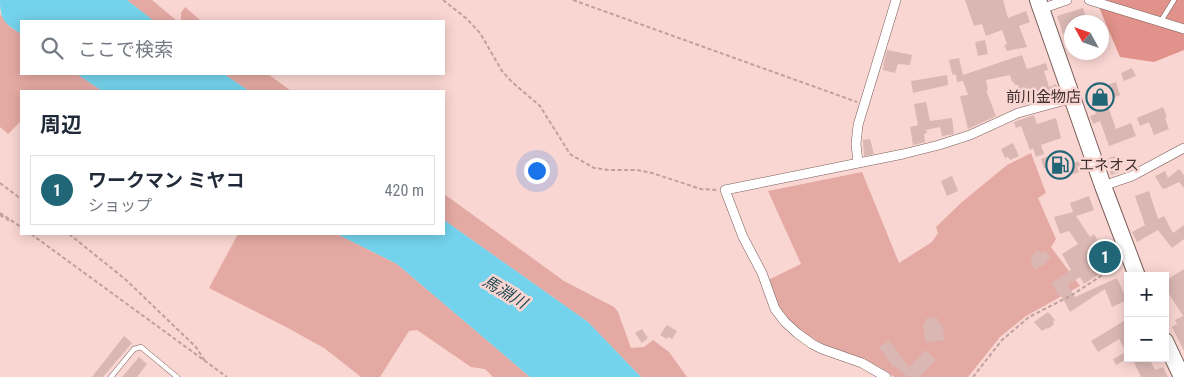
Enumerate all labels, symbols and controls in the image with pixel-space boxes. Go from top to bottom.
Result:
north arrow [1064,15,1109,60]
search box [20,20,445,75]
icon: search [38,34,66,62]
text: ここで検索 [78,38,173,61]
shop icon: 前川金物店 [1085,82,1115,112]
place label: 前川金物店 [1006,88,1081,106]
text: 周辺 [40,113,82,137]
fuel station icon: エネオス [1045,150,1075,180]
place label: エネオス [1079,156,1139,174]
your location [524,158,550,184]
text: ワークマン ミヤコ [88,169,244,192]
text: 1 [53,181,61,200]
text: 420 m [385,181,424,200]
text: ショップ [88,196,152,215]
pin: 1 [1089,238,1121,276]
water label: 馬淵川 [480,271,532,314]
map controls [1124,272,1169,362]
button: + [1124,272,1169,317]
button: − [1124,317,1169,362]

